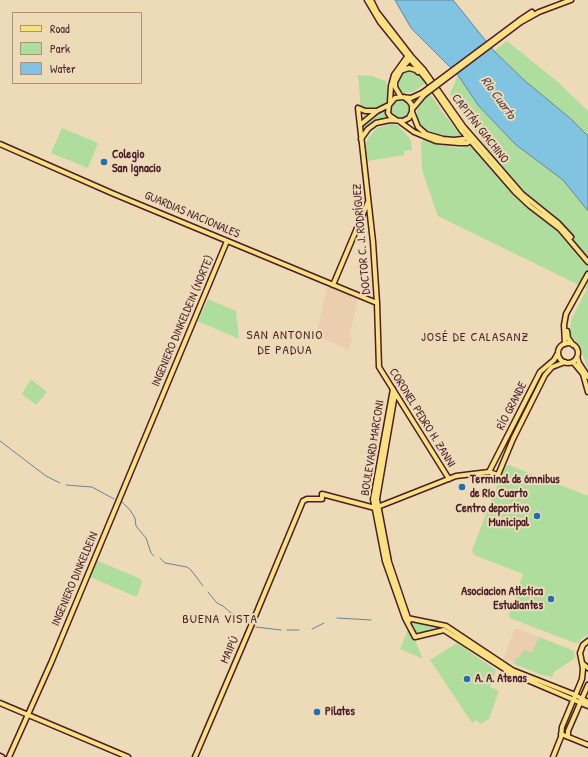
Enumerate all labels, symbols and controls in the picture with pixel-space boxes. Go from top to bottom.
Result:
legend [12,12,142,84]
text: Road [50,20,70,37]
text: Park [50,40,70,57]
text: Water [50,60,76,77]
water label: Río Cuarto [477,74,519,122]
street label: CAPITÁN GIACHINO [448,91,512,167]
place label: Colegio San Ignacio [112,148,161,176]
marker: Colegio San Ignacio [99,157,109,167]
street label: DOCTOR C. J. RODRÍGUEZ [350,183,374,295]
street label: GUARDIAS NACIONALES [142,188,242,242]
street label: INGENIERO DINKELDEIN (NORTE) [149,253,217,389]
district label: SAN ANTONIO DE PADUA [247,328,323,359]
district label: JOSÉ DE CALASANZ [421,330,529,346]
street label: CORONEL PEDRO H. ZANNI [386,366,458,470]
street label: RÍO GRANDE [494,379,530,433]
street label: BOULEVARD MARCONI [358,399,388,497]
place label: Terminal de ómnibus de Río Cuarto [470,473,560,501]
marker: Terminal de ómnibus de Río Cuarto [457,482,467,492]
place label: Centro deportivo Municipal [455,502,529,530]
marker: Centro deportivo Municipal [532,511,542,521]
street label: INGENIERO DINKELDEIN [49,530,101,628]
place label: Asociacion Atletica Estudiantes [461,585,543,613]
marker: Asociacion Atletica Estudiantes [546,594,556,604]
district label: BUENA VISTA [182,612,258,628]
street label: MAIPÚ [218,634,242,666]
place label: A. A. Atenas [475,672,527,686]
marker: A. A. Atenas [462,674,472,684]
place label: Pilates [325,705,355,719]
marker: Pilates [312,707,322,717]

